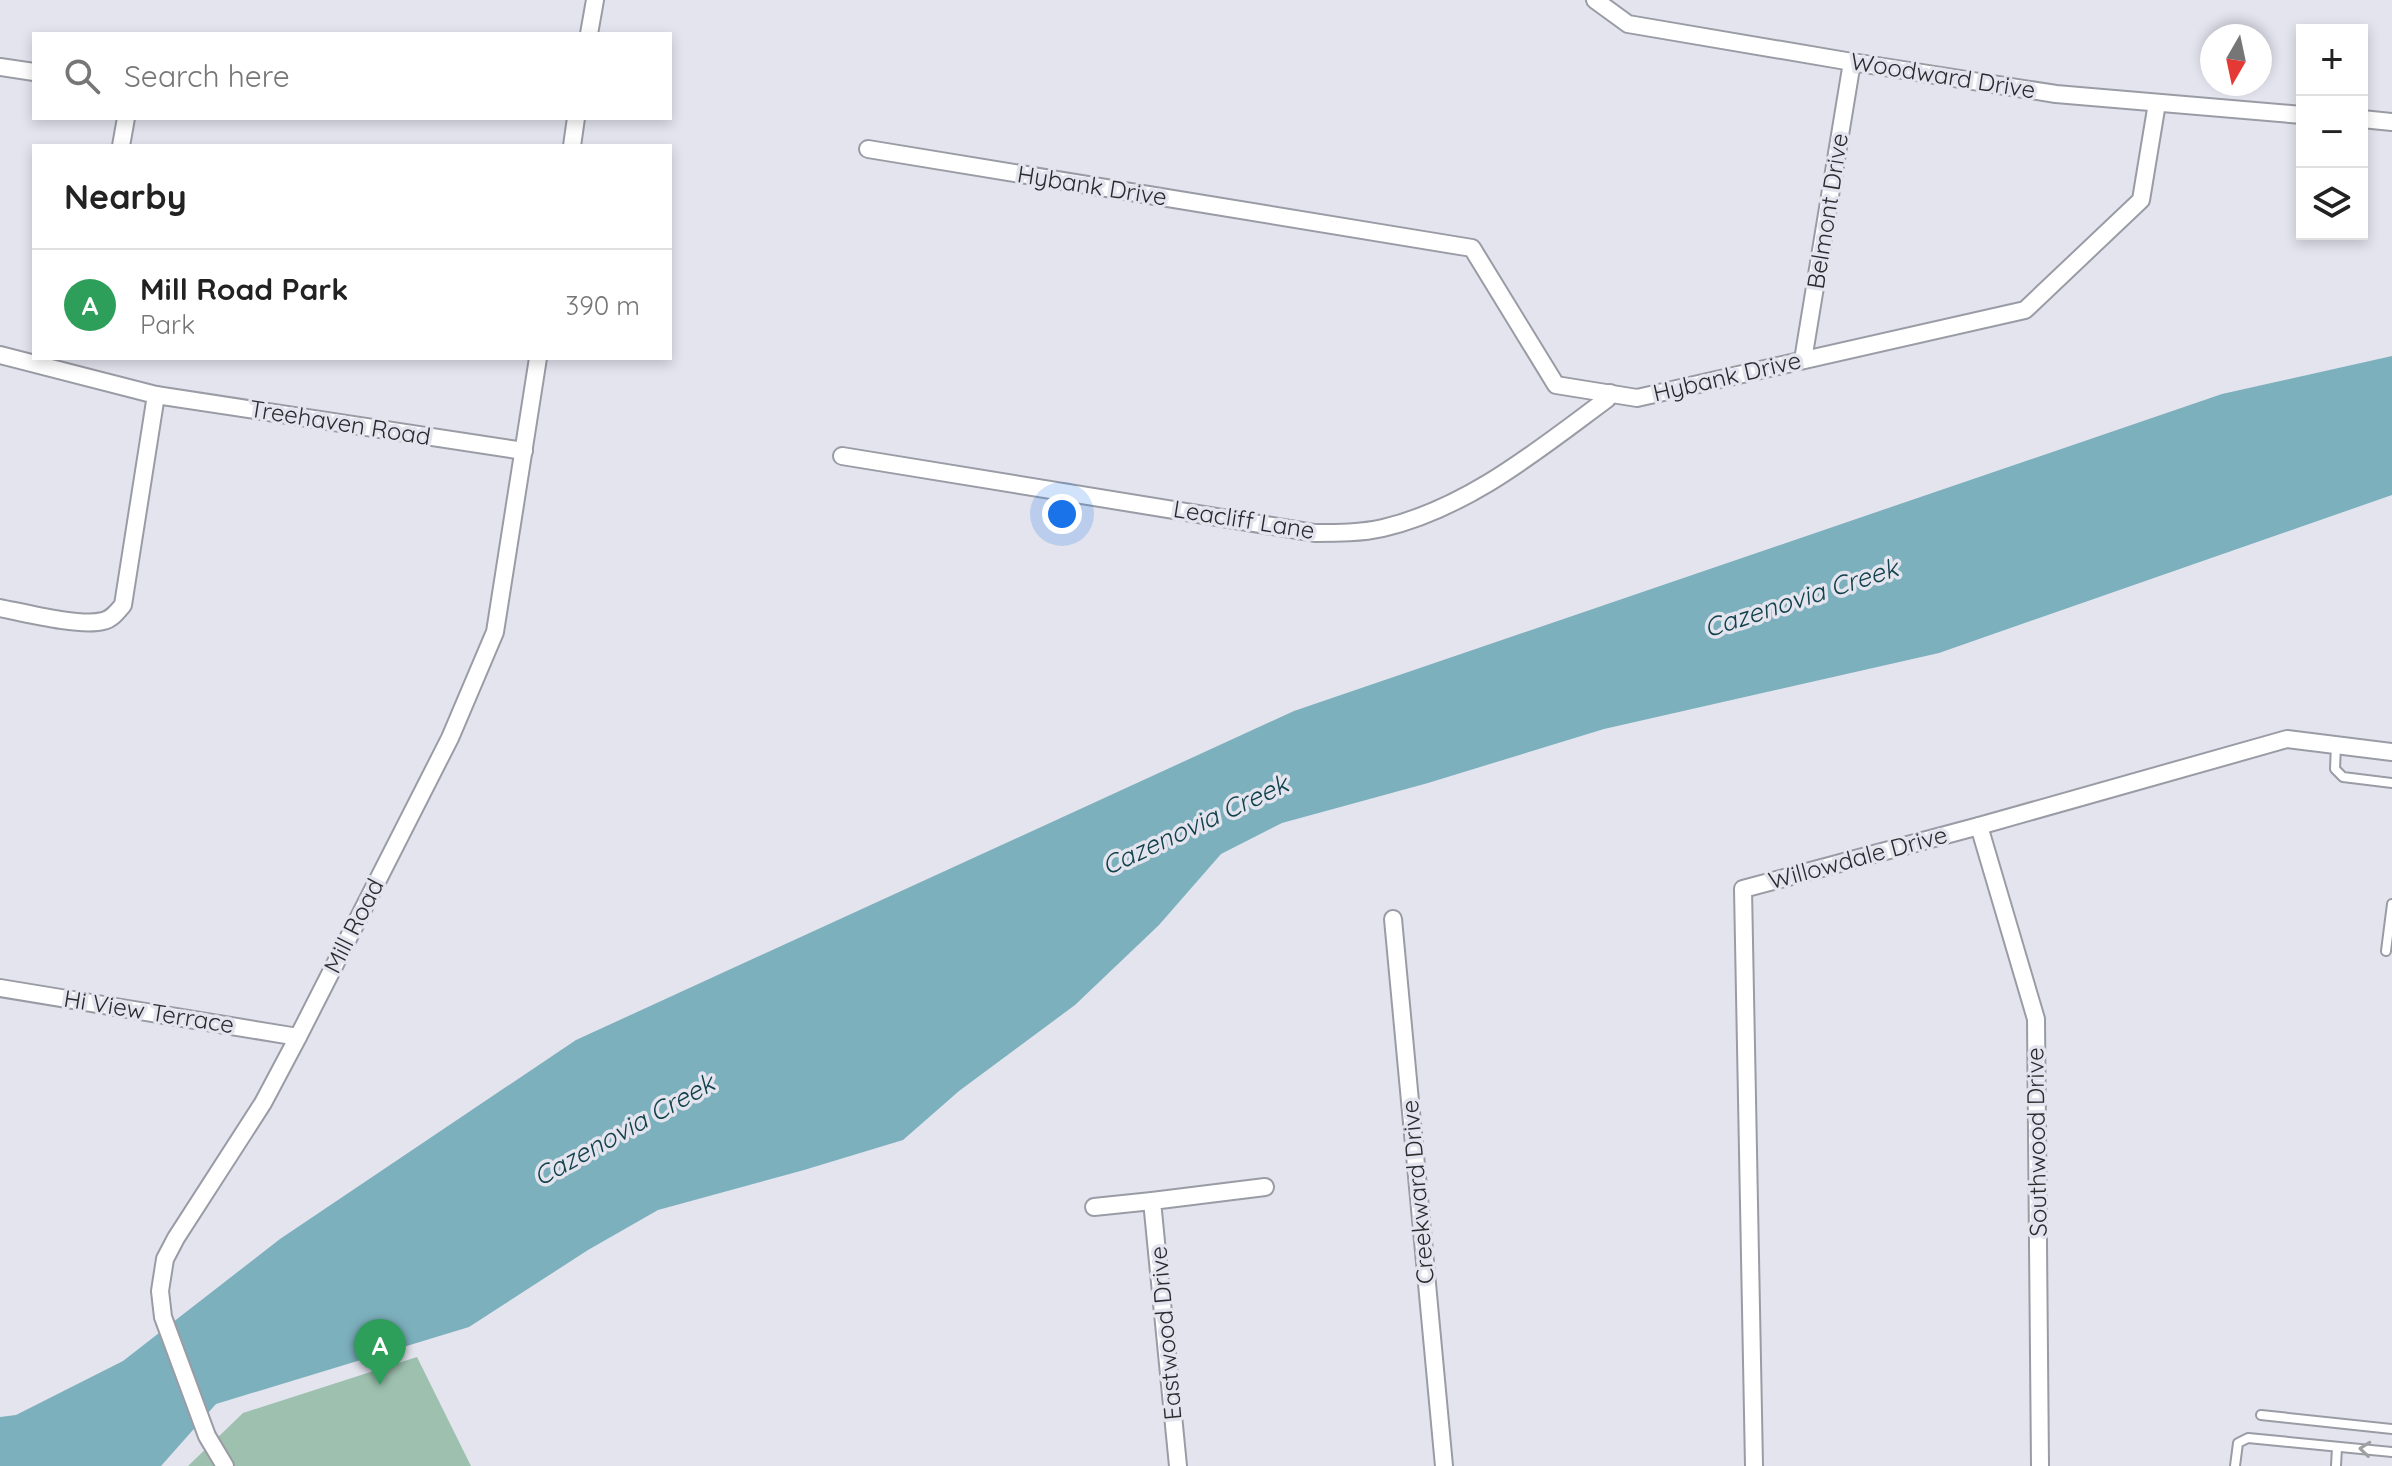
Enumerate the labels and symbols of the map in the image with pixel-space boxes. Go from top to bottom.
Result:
north arrow [2200,24,2272,96]
street label: Woodward Drive [1849,46,2038,104]
street label: Belmont Drive [1800,131,1854,291]
street label: Hybank Drive [1015,158,1169,212]
street label: Hybank Drive [1650,344,1804,408]
street label: Treehaven Road [247,393,433,451]
street label: Leacliff Lane [1171,493,1317,545]
your location [1042,494,1082,534]
water label: Cazenovia Creek [1700,550,1904,644]
water label: Cazenovia Creek [1096,766,1295,882]
street label: Willowdale Drive [1765,819,1950,895]
street label: Mill Road [317,873,390,978]
street label: Hi View Terrace [62,983,237,1039]
street label: Southwood Drive [2019,1047,2053,1237]
water label: Cazenovia Creek [527,1065,722,1193]
street label: Creekward Drive [1394,1099,1440,1285]
street label: Eastwood Drive [1142,1245,1188,1421]
pin: A [354,1319,406,1385]
one-way arrow [2358,1441,2371,1458]

